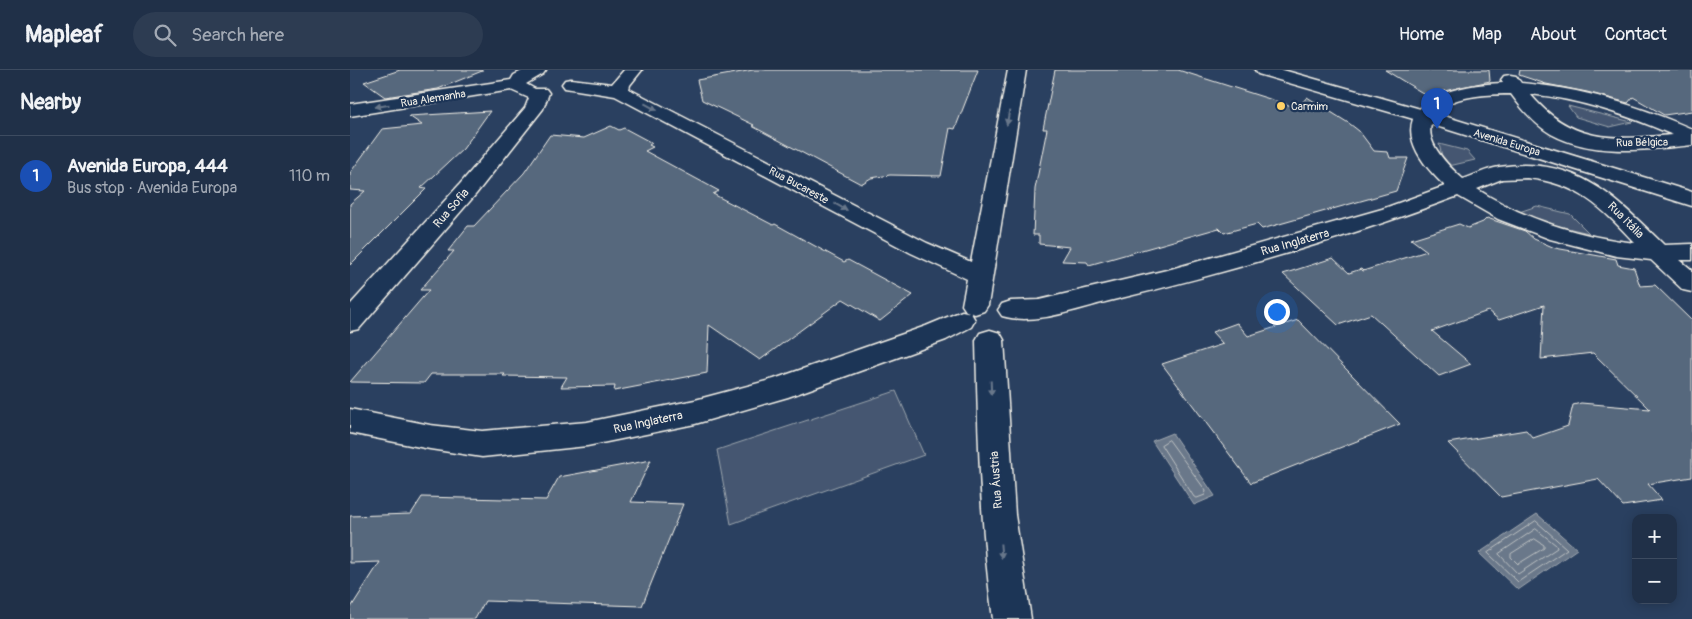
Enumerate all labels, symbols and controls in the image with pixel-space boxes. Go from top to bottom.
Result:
search box [133,12,483,57]
text: Mapleaf [25,20,103,49]
icon: search [151,21,179,49]
text: Search here [191,23,284,47]
text: Home [1399,23,1444,46]
text: Map [1472,23,1502,46]
text: About [1530,23,1576,46]
text: Contact [1604,23,1667,46]
street label: Rua Alemanha [400,87,466,110]
pin: 1 [1421,88,1453,129]
text: Nearby [20,89,81,116]
marker: Carmim [1275,100,1287,112]
place label: Carmim [1291,100,1328,113]
one-way arrow [374,102,390,110]
one-way arrow [644,103,657,112]
one-way arrow [1004,110,1012,126]
street label: Avenida Europa [1472,126,1542,159]
street label: Rua Bélgica [1616,136,1668,149]
text: Avenida Europa, 444 [67,154,228,178]
street label: Rua Bucareste [767,164,831,207]
text: 1 [33,166,39,186]
text: 110 m [289,166,330,186]
text: Bus stop · Avenida Europa [67,178,237,198]
street label: Rua Sofia [430,185,473,231]
street label: Rua Itália [1604,199,1647,242]
one-way arrow [834,203,848,211]
street label: Rua Inglaterra [1259,225,1331,259]
your location [1264,299,1290,325]
one-way arrow [988,381,996,397]
street label: Rua Inglaterra [612,408,684,437]
street label: Rua Áustria [986,450,1006,509]
map controls [1632,514,1677,604]
button: + [1632,514,1677,559]
one-way arrow [997,543,1005,559]
button: − [1632,559,1677,604]

